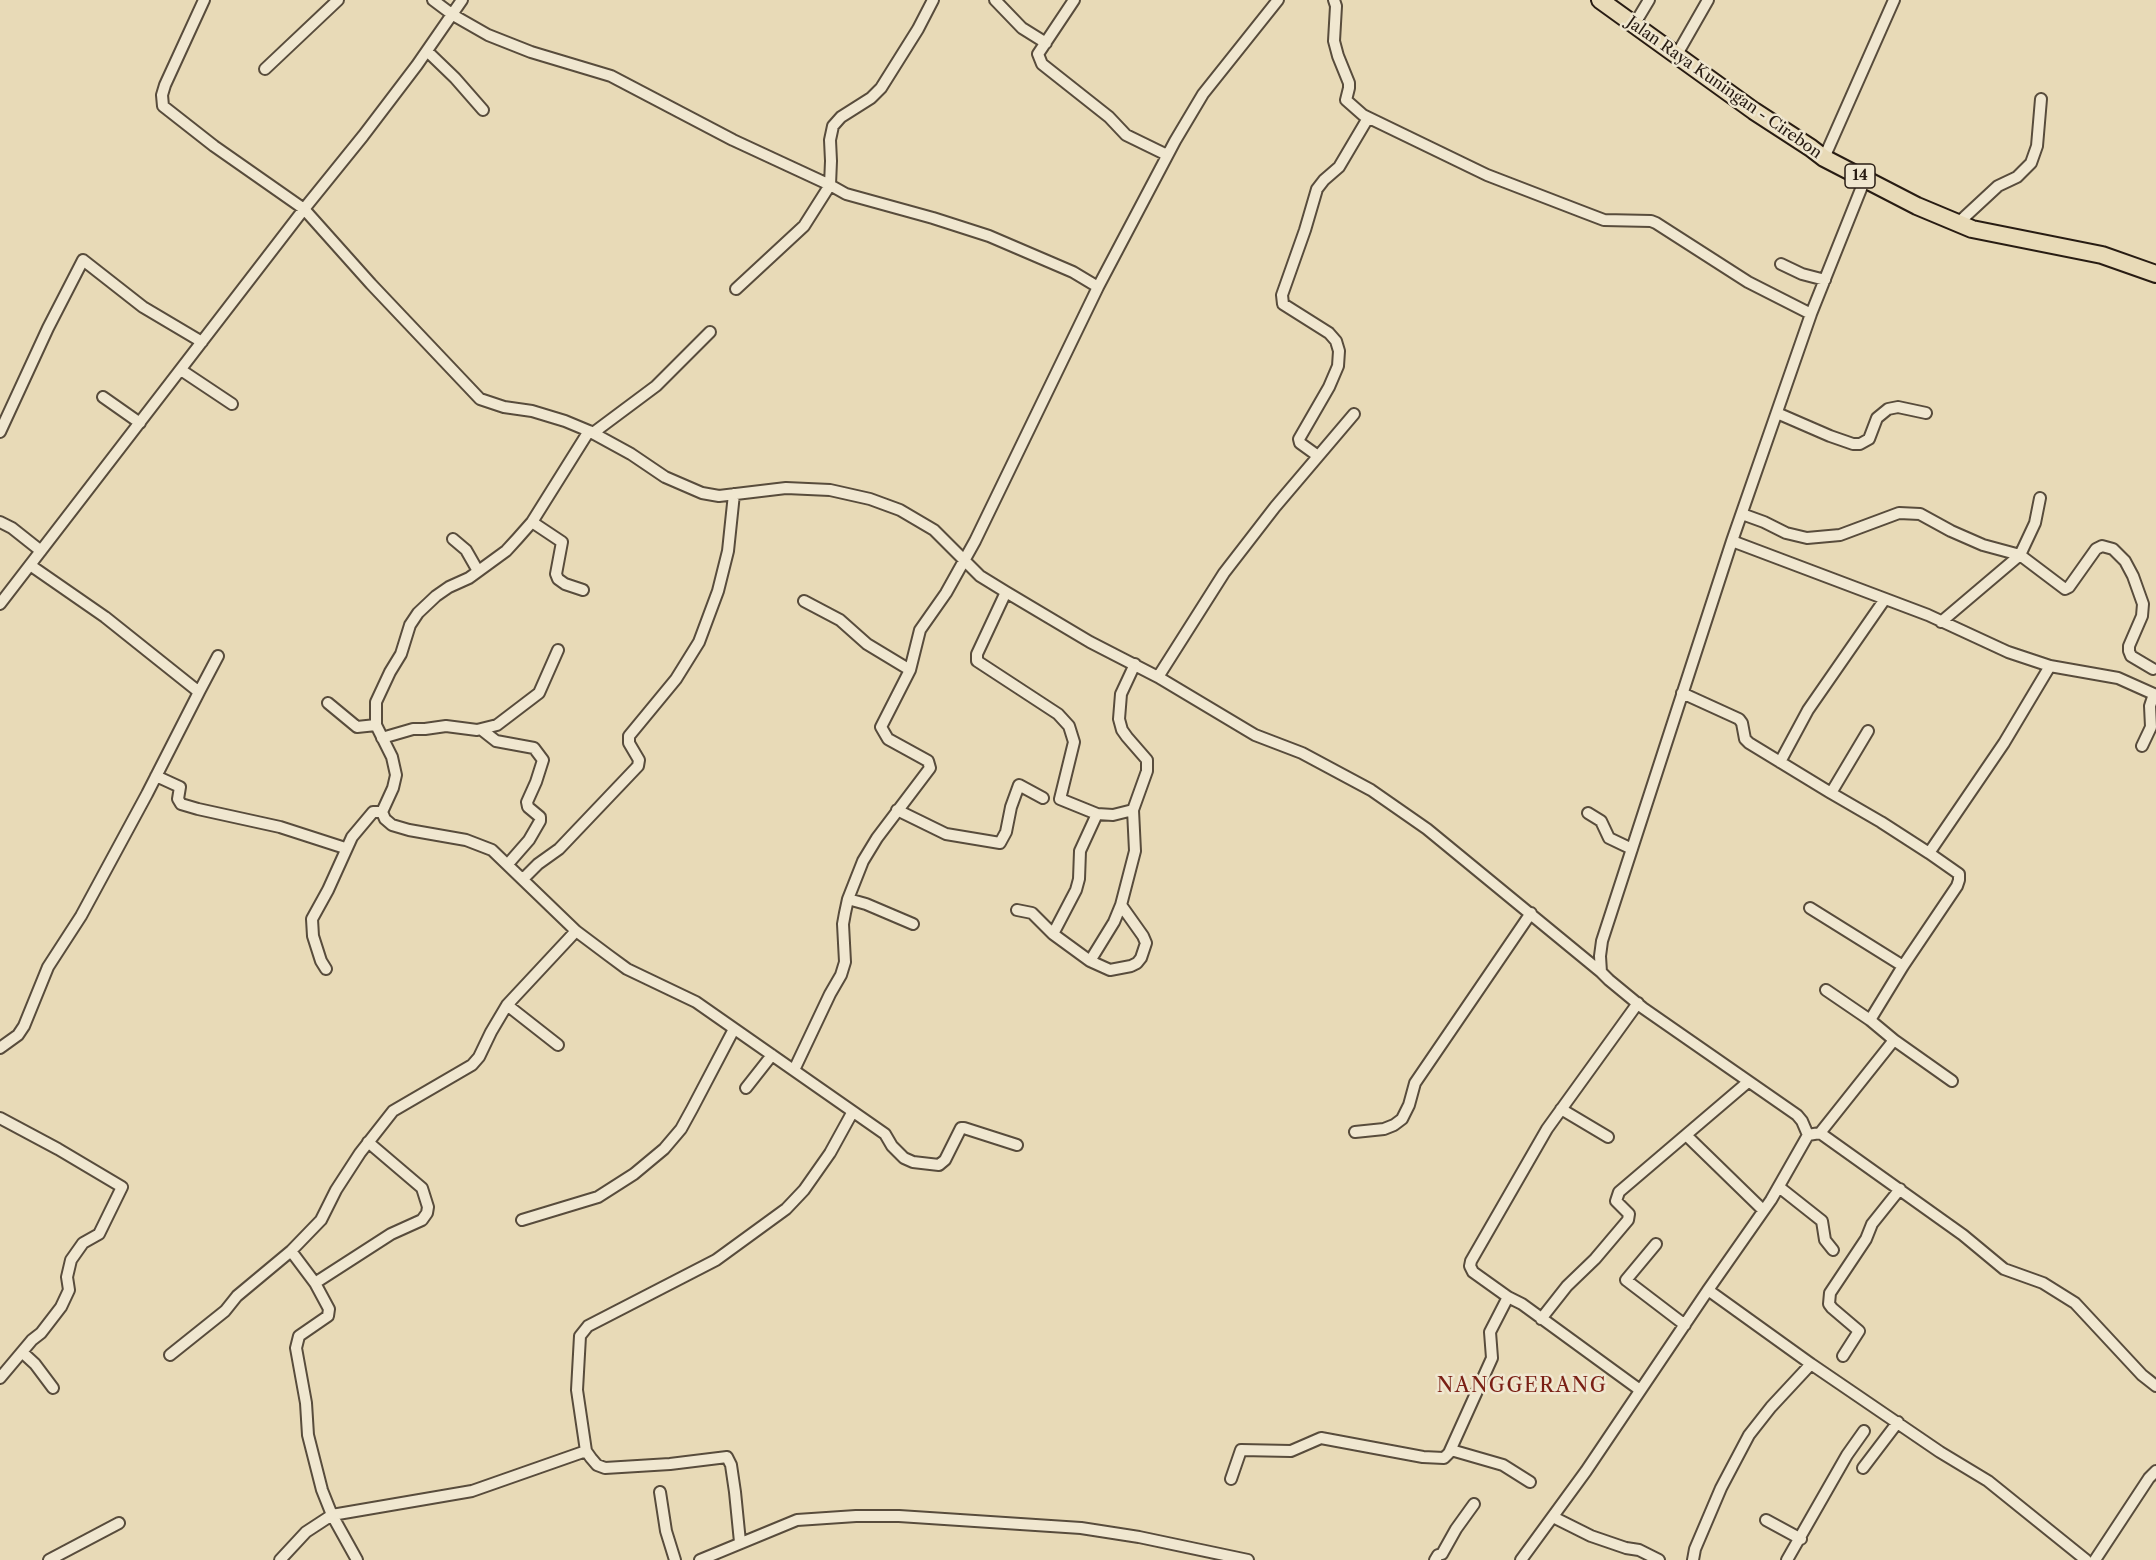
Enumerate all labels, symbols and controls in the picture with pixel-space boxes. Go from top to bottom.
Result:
street label: Jalan Raya Kuningan - Cirebon [1623,13,1825,163]
road number: 14 [1845,164,1875,188]
district label: NANGGERANG [1437,1374,1607,1398]

